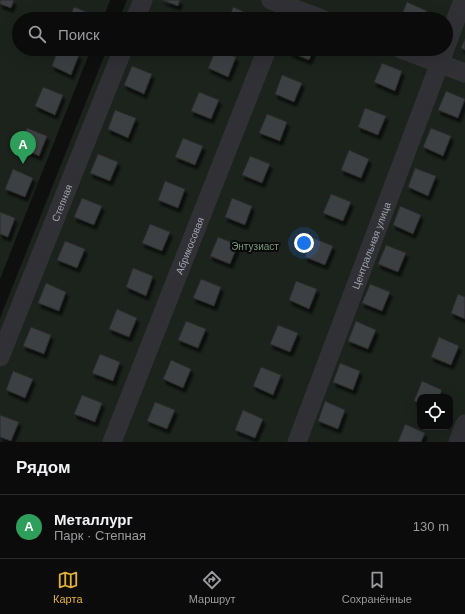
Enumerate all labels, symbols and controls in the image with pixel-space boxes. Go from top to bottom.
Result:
search box [12,12,453,56]
icon: search [26,23,48,45]
text: Поиск [58,26,100,43]
pin: A [10,131,36,164]
street label: Степная [50,183,74,223]
street label: Центральная улица [350,200,393,291]
street label: Абрикосовая [174,216,206,276]
your location [294,233,314,253]
park label: Энтузиаст [231,241,279,252]
map controls [417,394,453,430]
button: locate [417,394,453,430]
text: Рядом [16,458,71,477]
text: Металлург [54,511,133,528]
text: A [24,519,34,534]
text: 130 m [413,519,449,534]
text: Парк · Степная [54,528,146,543]
tab: Карта [53,569,83,605]
tab: Маршрут [189,569,236,605]
tab: Сохранённые [342,569,412,605]

